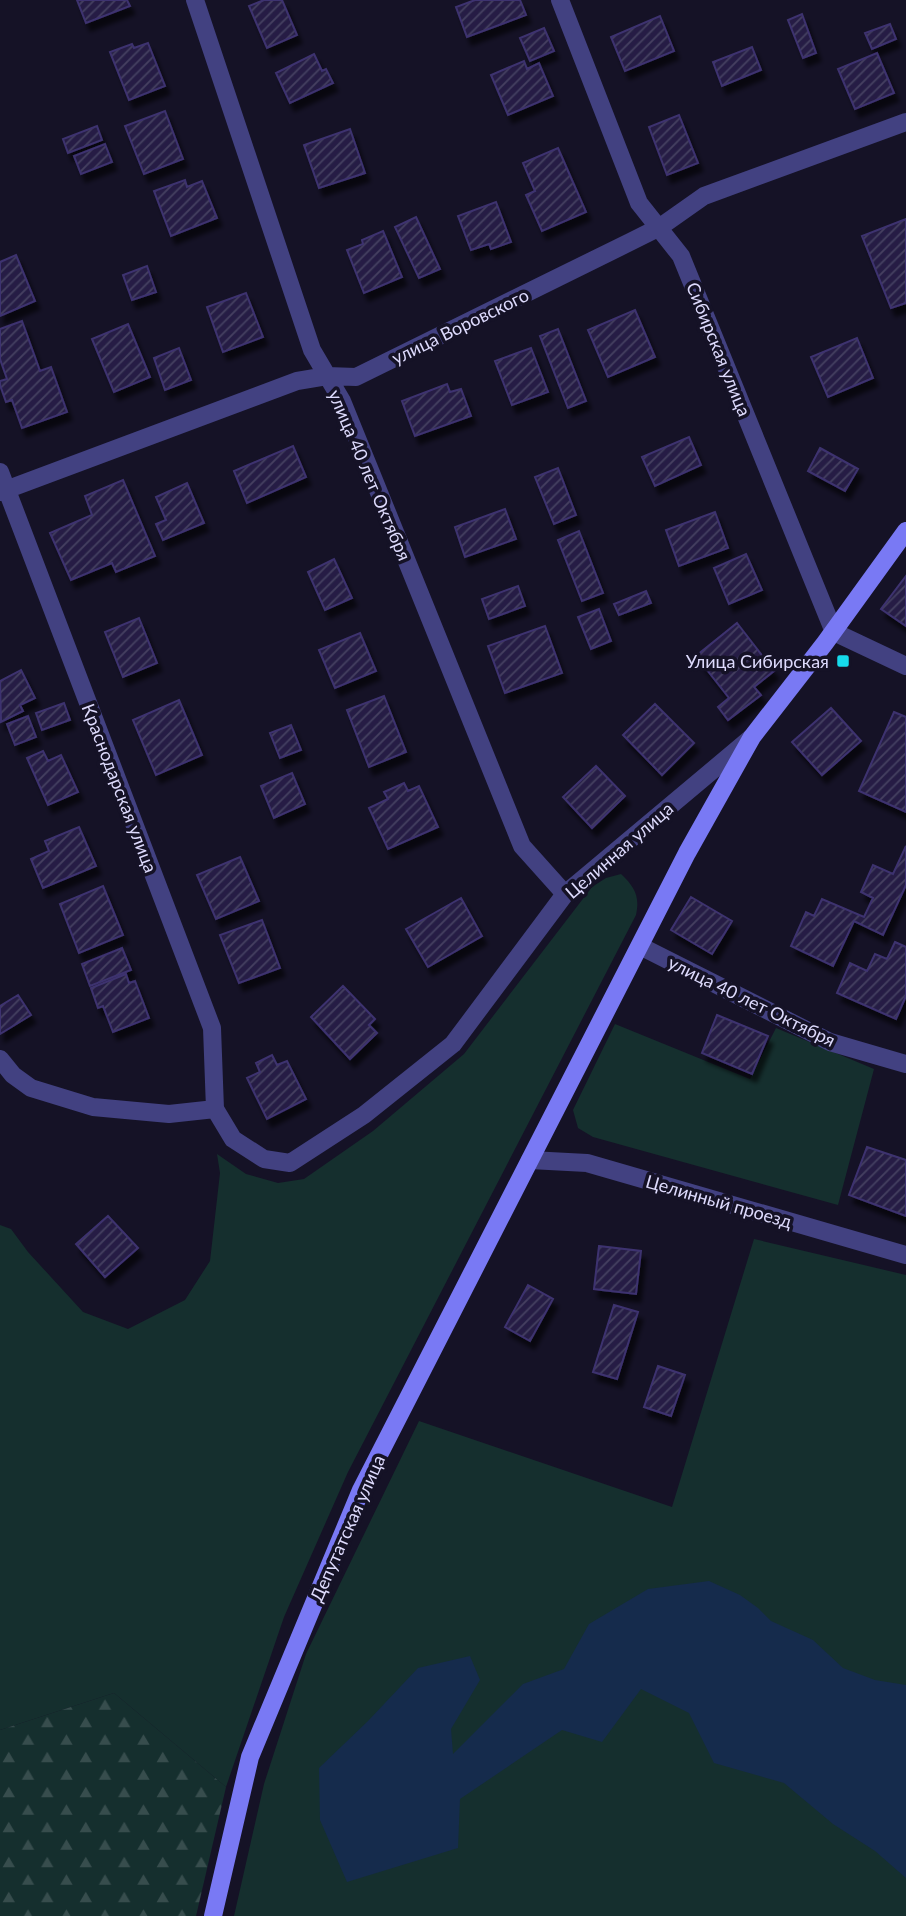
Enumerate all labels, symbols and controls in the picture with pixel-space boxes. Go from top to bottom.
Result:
street label: Сибирская улица [682,279,756,419]
street label: улица Воровского [388,283,532,369]
street label: улица 40 лет Октября [324,386,416,564]
place label: Улица Сибирская [686,650,829,672]
marker: Улица Сибирская [835,653,851,669]
street label: Краснодарская улица [78,700,162,876]
street label: Целинная улица [561,797,677,903]
street label: улица 40 лет Октября [665,951,839,1051]
street label: Целинный проезд [643,1170,795,1232]
street label: Депутатская улица [305,1451,389,1605]

